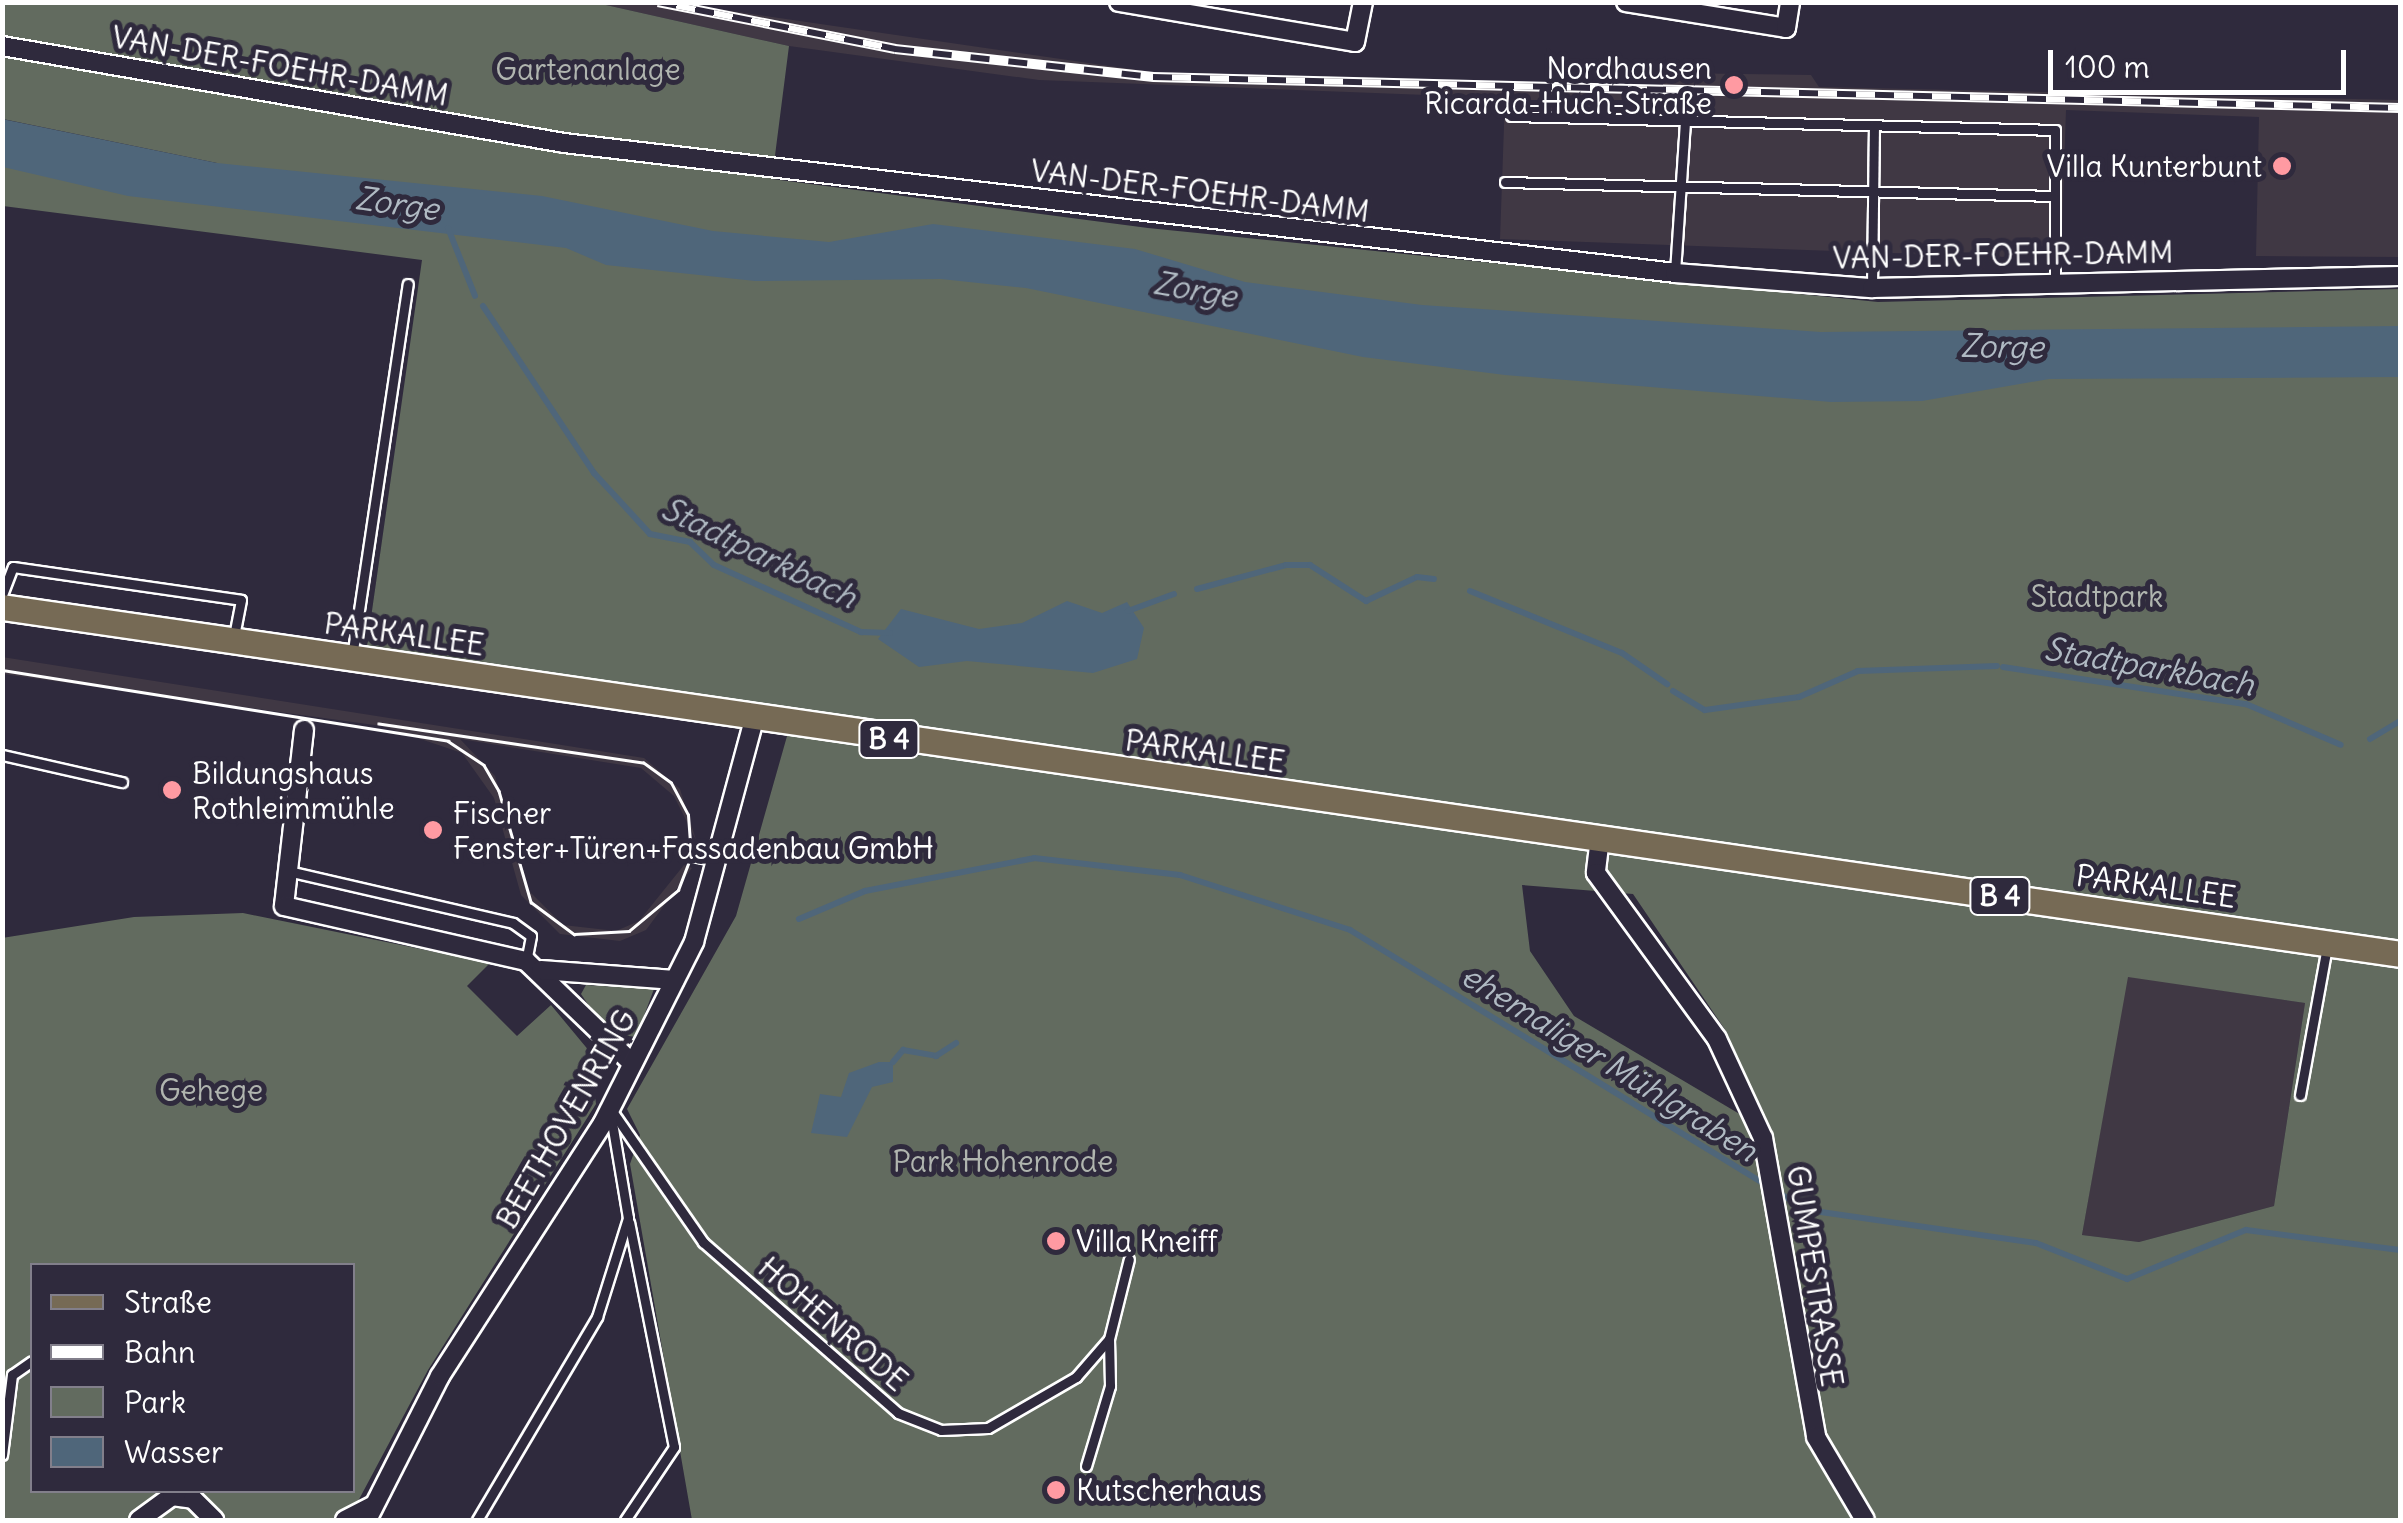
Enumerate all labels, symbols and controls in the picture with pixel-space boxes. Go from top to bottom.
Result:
street label: VAN-DER-FOEHR-DAMM [109,19,451,113]
scale bar [2053,30,2350,92]
text: 100 m [2065,48,2150,86]
place label: Nordhausen Ricarda-Huch-Straße [1424,50,1712,120]
park label: Gartenanlage [495,51,681,87]
marker: Nordhausen Ricarda-Huch-Straße [1721,72,1747,98]
place label: Villa Kunterbunt [2047,148,2262,184]
street label: VAN-DER-FOEHR-DAMM [1029,152,1371,230]
marker: Villa Kunterbunt [2271,155,2293,177]
water label: Zorge [353,179,441,229]
street label: VAN-DER-FOEHR-DAMM [1832,234,2174,276]
water label: Zorge [1151,264,1239,316]
water label: Zorge [1960,327,2044,367]
water label: Stadtparkbach [655,489,863,617]
park label: Stadtpark [2031,578,2163,614]
street label: PARKALLEE [322,605,486,663]
water label: Stadtparkbach [2041,630,2257,704]
road number: B 4 [856,716,922,762]
street label: PARKALLEE [1123,722,1287,780]
place label: Bildungshaus Rothleimmühle [192,755,395,826]
marker: Bildungshaus Rothleimmühle [161,779,183,801]
place label: Fischer Fenster+Türen+Fassadenbau GmbH [453,795,934,866]
marker: Fischer Fenster+Türen+Fassadenbau GmbH [422,819,444,841]
street label: PARKALLEE [2074,857,2238,915]
road number: B 4 [1968,873,2032,919]
water label: ehemaliger Mühlgraben [1454,956,1764,1170]
street label: BEETHOVENRING [489,1003,643,1235]
park label: Gehege [159,1072,263,1108]
park label: Park Hohenrode [893,1143,1113,1179]
street label: GUMPESTRASSE [1780,1163,1850,1389]
place label: Villa Kneiff [1076,1223,1218,1259]
marker: Villa Kneiff [1045,1230,1067,1252]
street label: HOHENRODE [751,1249,915,1399]
legend [30,1263,355,1493]
text: Straße [124,1283,212,1321]
text: Bahn [124,1333,195,1371]
text: Park [124,1383,186,1421]
text: Wasser [124,1433,223,1471]
place label: Kutscherhaus [1076,1472,1262,1508]
marker: Kutscherhaus [1045,1479,1067,1501]

